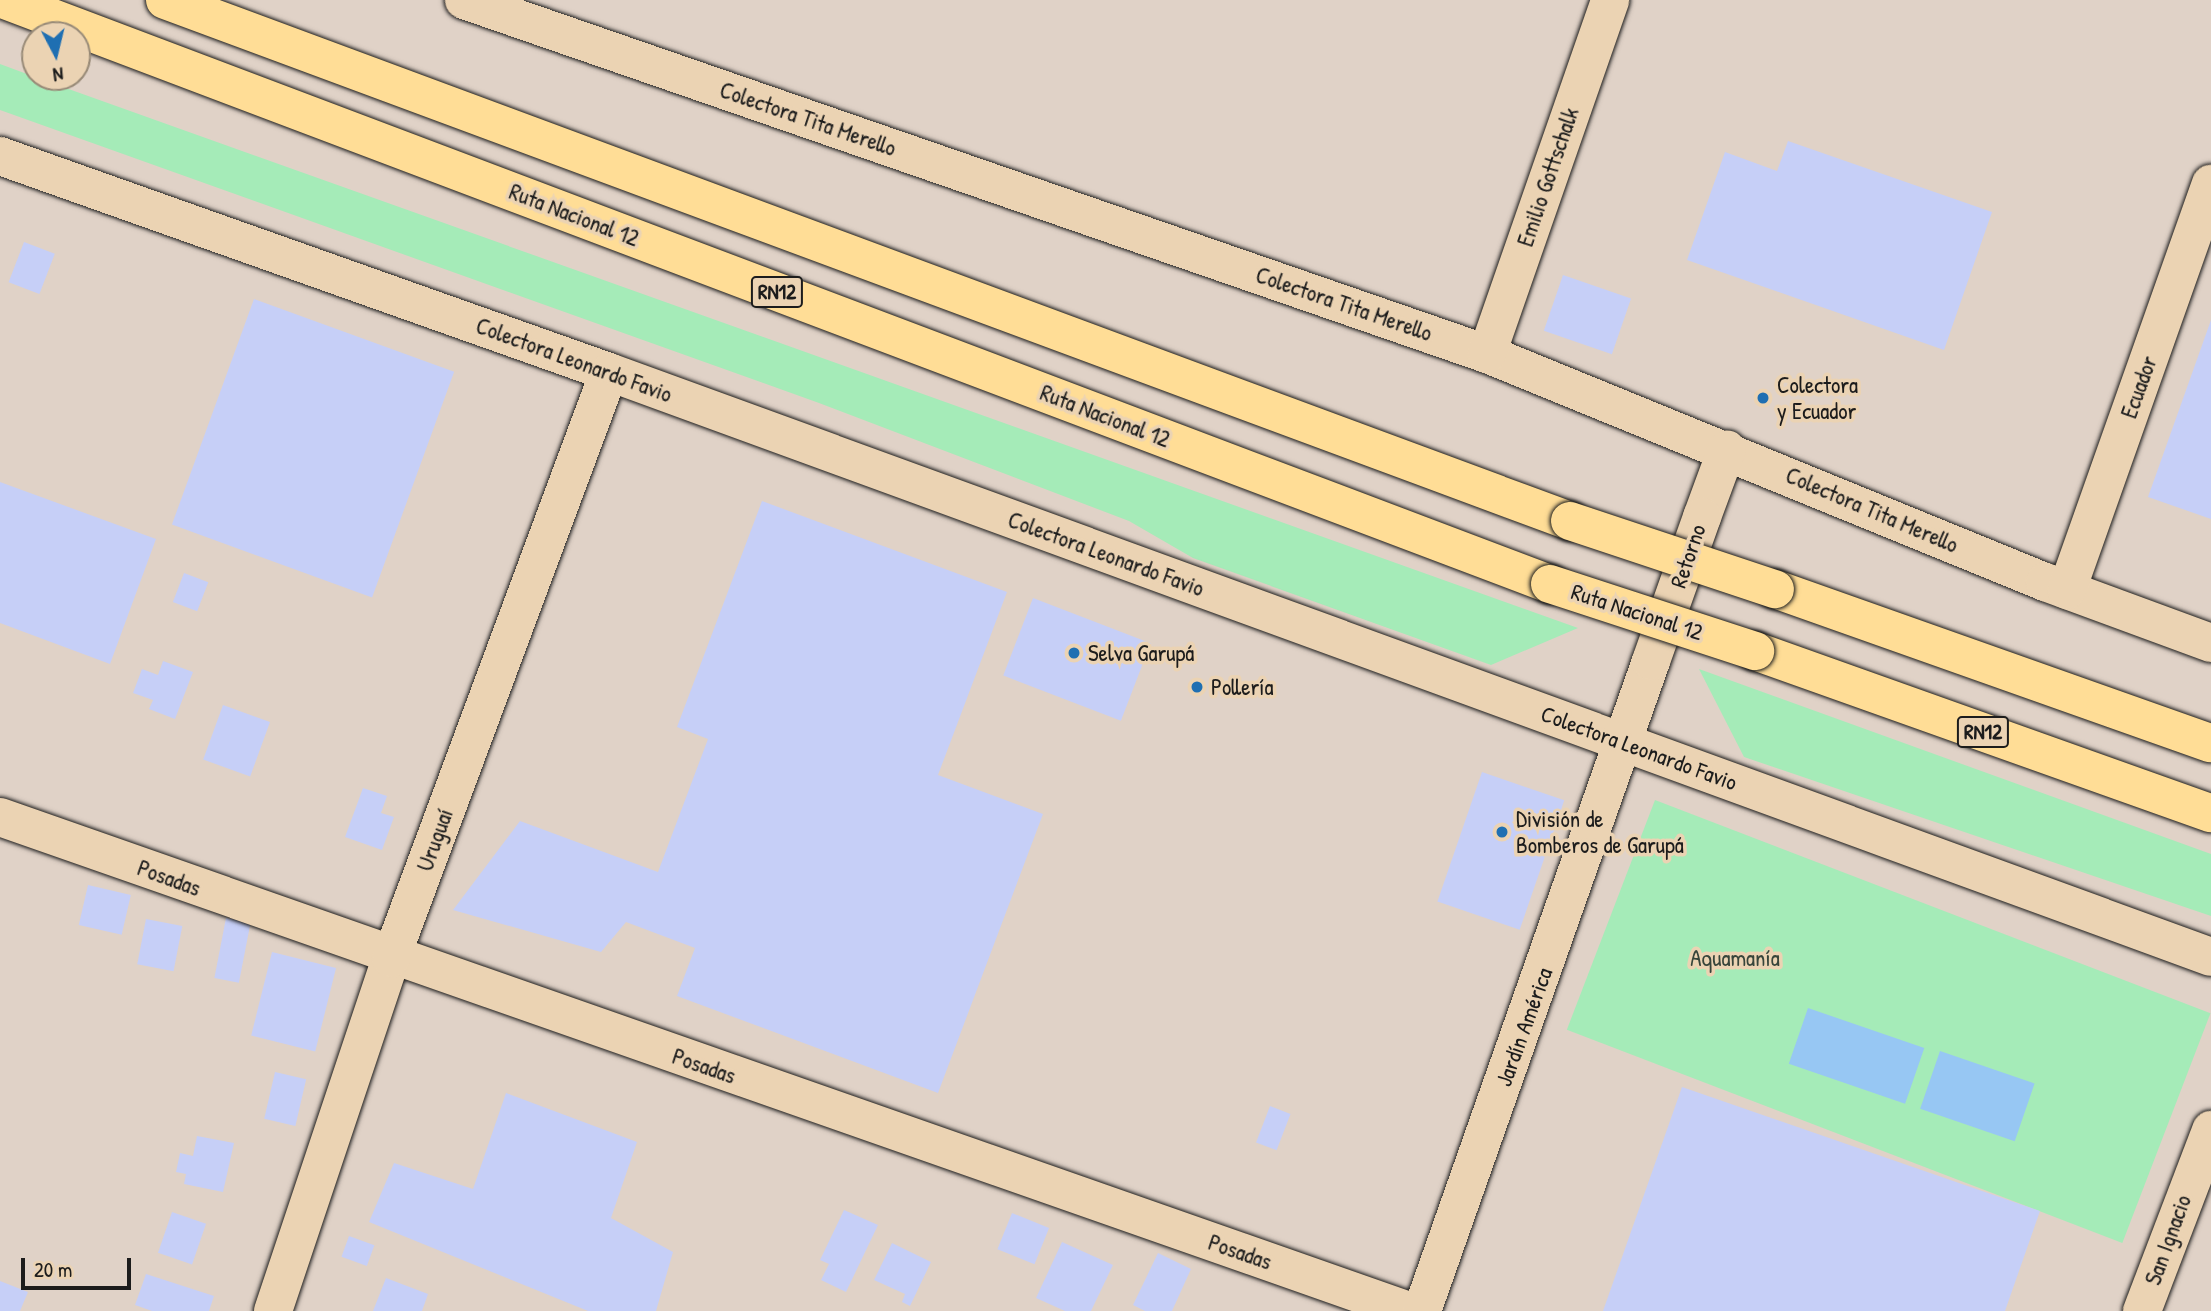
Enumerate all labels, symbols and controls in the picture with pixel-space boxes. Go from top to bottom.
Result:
north arrow [21,21,91,91]
text: N [52,61,65,88]
street label: Colectora Tita Merello [716,76,900,162]
street label: Emilio Gottschalk [1511,104,1585,250]
street label: Ruta Nacional 12 [505,178,643,252]
street label: Colectora Tita Merello [1252,261,1436,347]
road number: RN12 [751,274,803,310]
street label: Colectora Leonardo Favio [472,312,676,408]
street label: Ecuador [2115,352,2163,422]
place label: Colectora y Ecuador [1777,371,1858,425]
street label: Ruta Nacional 12 [1036,379,1174,453]
marker: Colectora y Ecuador [1755,390,1771,406]
street label: Colectora Tita Merello [1782,461,1962,559]
street label: Colectora Leonardo Favio [1004,506,1208,602]
street label: Retorno [1664,521,1712,591]
street label: Ruta Nacional 12 [1568,578,1706,646]
place label: Selva Garupá [1088,639,1194,667]
marker: Selva Garupá [1066,645,1082,661]
place label: Pollería [1211,673,1273,701]
marker: Pollería [1189,679,1205,695]
street label: Colectora Leonardo Favio [1537,700,1741,796]
road number: RN12 [1957,714,2009,750]
street label: Uruguaí [411,805,459,875]
place label: División de Bomberos de Garupá [1516,805,1684,859]
marker: División de Bomberos de Garupá [1494,824,1510,840]
street label: Posadas [134,854,204,902]
park label: Aquamanía [1690,944,1780,972]
street label: Jardín América [1490,964,1558,1090]
street label: Posadas [669,1042,739,1090]
street label: San Ignacio [2139,1191,2197,1289]
street label: Posadas [1205,1228,1275,1276]
scale bar [24,1244,135,1288]
text: 20 m [34,1255,72,1284]

